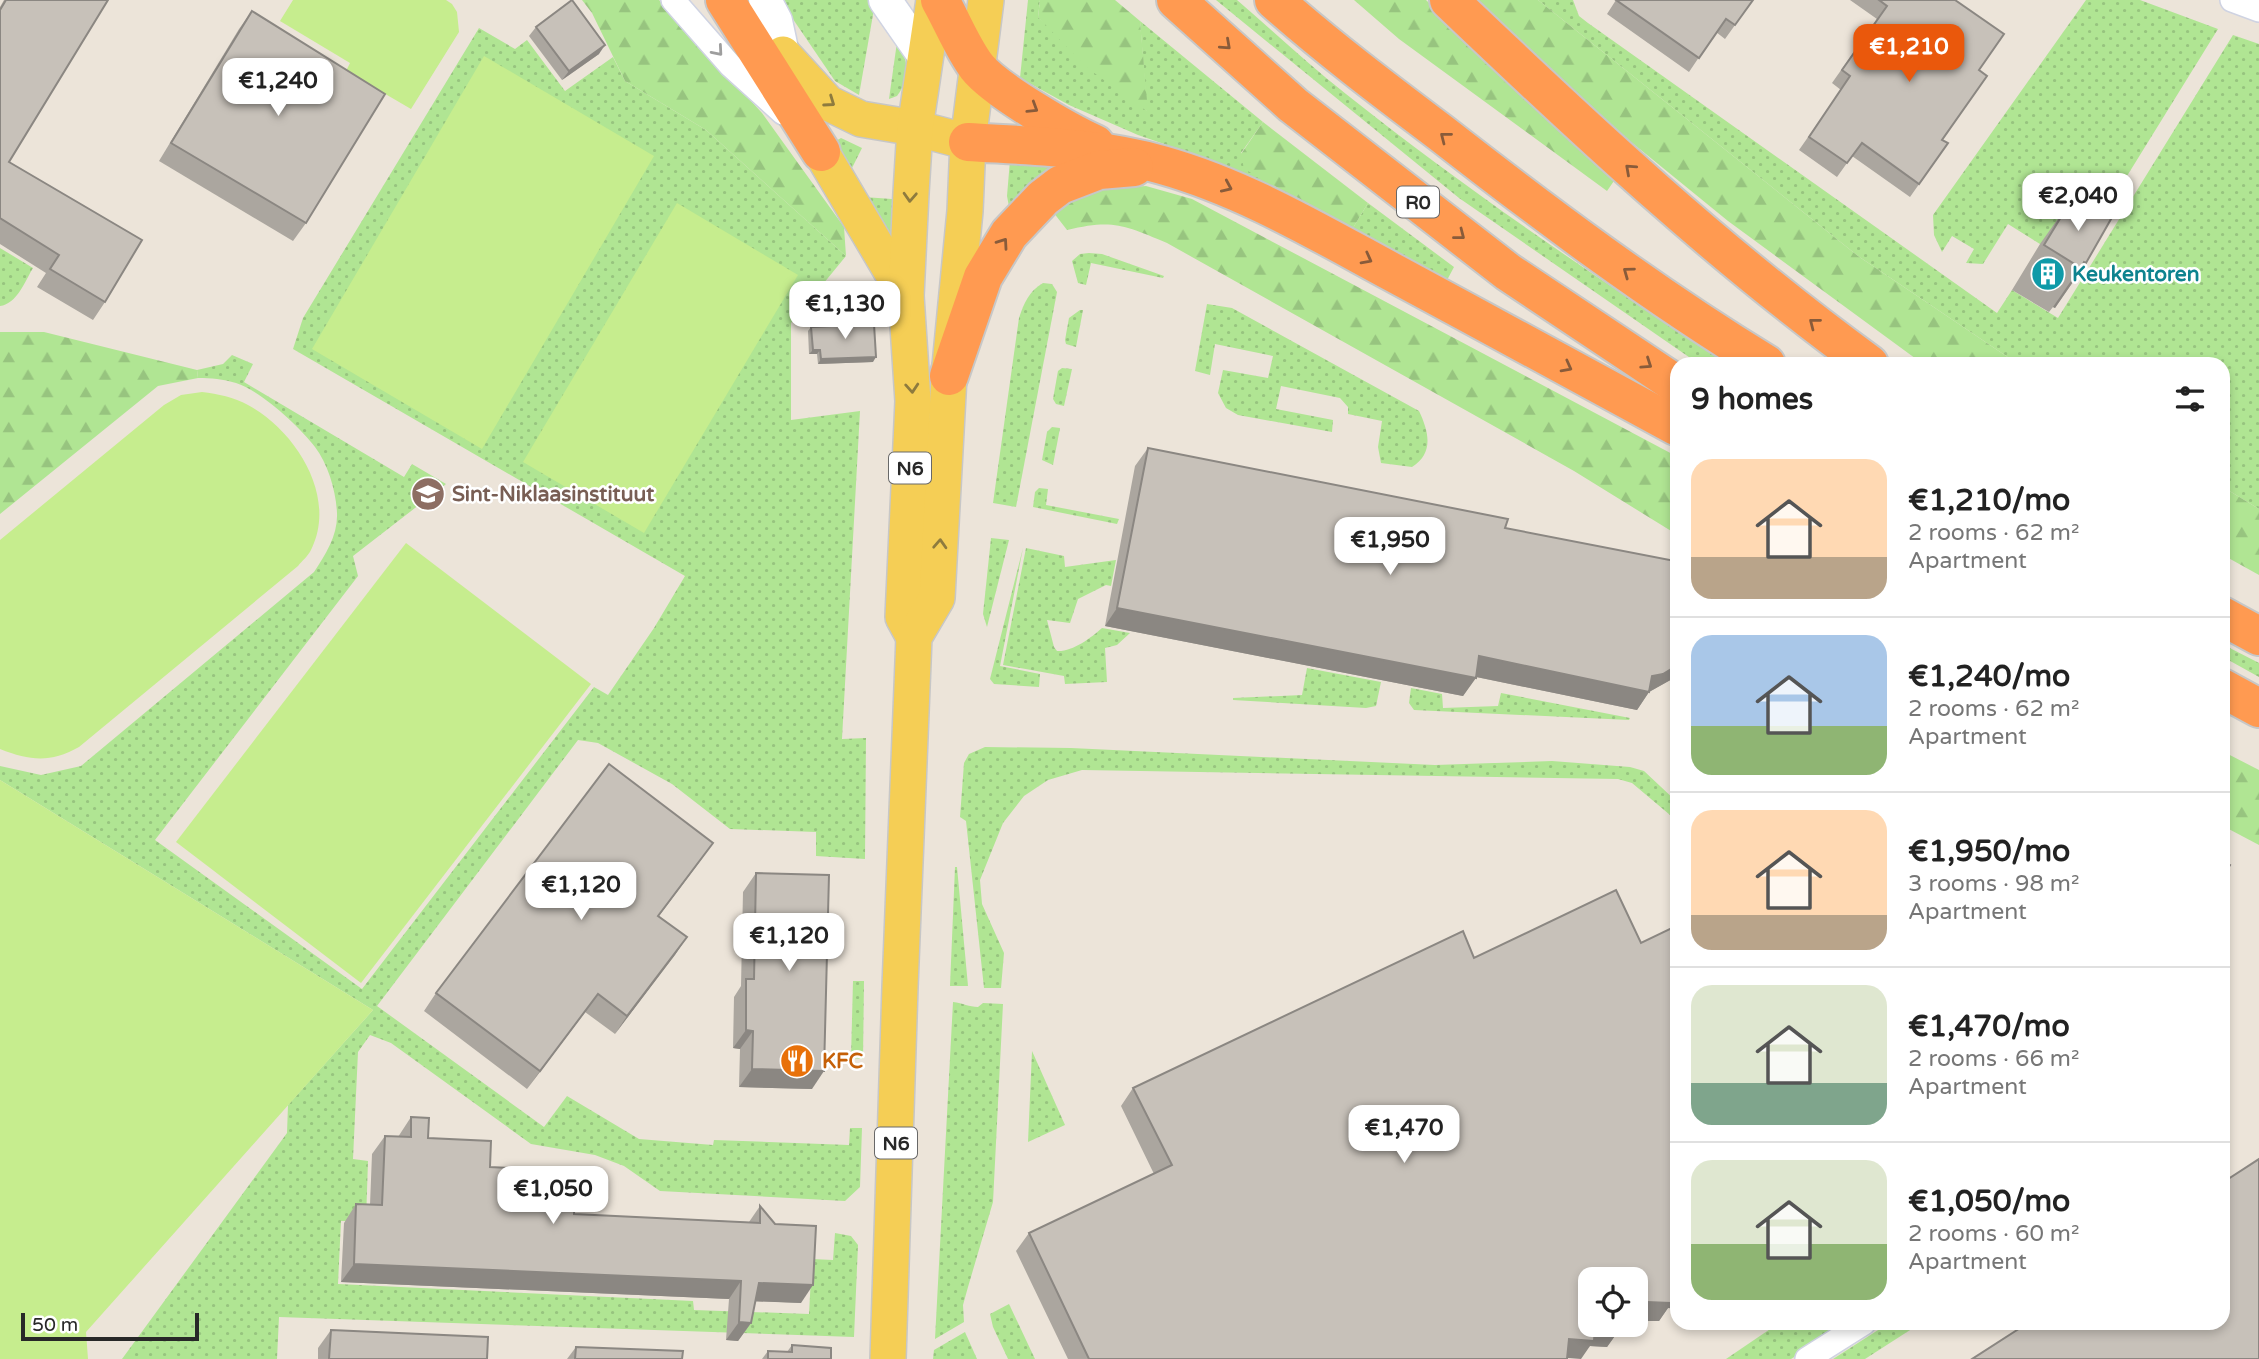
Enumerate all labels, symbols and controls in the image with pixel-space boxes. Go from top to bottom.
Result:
pin: €1,210 [1852,24,1966,84]
text: €1,210 [1869,33,1949,61]
one-way arrow [1218,37,1231,50]
one-way arrow [710,43,722,56]
pin: €1,240 [221,58,335,118]
text: €1,240 [238,67,318,95]
one-way arrow [823,94,835,106]
one-way arrow [1025,100,1038,113]
one-way arrow [1440,132,1453,145]
one-way arrow [1625,164,1638,177]
pin: €2,040 [2021,174,2135,233]
one-way arrow [1220,179,1232,193]
text: €2,040 [2038,182,2118,210]
road number: R0 [1397,186,1439,218]
one-way arrow [903,191,918,202]
one-way arrow [1453,226,1465,239]
one-way arrow [995,238,1007,251]
one-way arrow [1359,250,1372,264]
building icon: Keukentoren [2029,255,2067,293]
place label: Keukentoren [2072,262,2199,287]
one-way arrow [1623,268,1636,280]
pin: €1,130 [788,282,902,341]
text: €1,130 [805,290,885,318]
one-way arrow [1810,319,1822,332]
one-way arrow [1639,356,1652,369]
one-way arrow [1560,358,1572,372]
icon: filters [2171,380,2209,418]
text: 9 homes [1691,381,1813,418]
one-way arrow [904,383,919,394]
road number: N6 [889,453,931,484]
school or university icon: Sint-Niklaasinstituut [409,475,447,513]
place label: Sint-Niklaasinstituut [452,482,654,507]
text: €1,210/mo [1908,482,2070,519]
icon: home [1747,487,1831,571]
pin: €1,950 [1333,518,1447,577]
text: 2 rooms · 62 m² [1908,519,2079,547]
text: €1,950 [1350,526,1430,554]
one-way arrow [932,538,947,549]
text: Apartment [1908,547,2027,575]
text: €1,240/mo [1908,658,2070,695]
icon: home [1747,663,1831,747]
text: 2 rooms · 62 m² [1908,695,2079,723]
text: Apartment [1908,723,2027,751]
text: €1,950/mo [1908,833,2070,870]
icon: home [1747,838,1831,922]
pin: €1,120 [524,862,638,922]
text: 3 rooms · 98 m² [1908,870,2079,898]
text: €1,120 [541,871,621,899]
text: Apartment [1908,898,2027,926]
pin: €1,120 [732,914,846,973]
text: €1,120 [749,922,829,950]
text: €1,470/mo [1908,1008,2070,1045]
icon: home [1747,1013,1831,1097]
restaurant icon: KFC [778,1042,816,1080]
text: 2 rooms · 66 m² [1908,1045,2079,1073]
place label: KFC [822,1049,863,1074]
text: Apartment [1908,1073,2027,1101]
pin: €1,470 [1347,1106,1461,1165]
text: €1,470 [1365,1114,1443,1142]
road number: N6 [875,1128,917,1158]
pin: €1,050 [496,1166,610,1226]
text: €1,050 [513,1175,593,1203]
text: €1,050/mo [1908,1183,2070,1220]
icon: home [1747,1188,1831,1272]
text: 2 rooms · 60 m² [1908,1220,2079,1248]
text: Apartment [1908,1248,2027,1276]
map controls [1578,1267,1648,1337]
button: locate [1578,1267,1648,1337]
scale bar [21,1310,200,1342]
text: 50 m [32,1314,78,1336]

